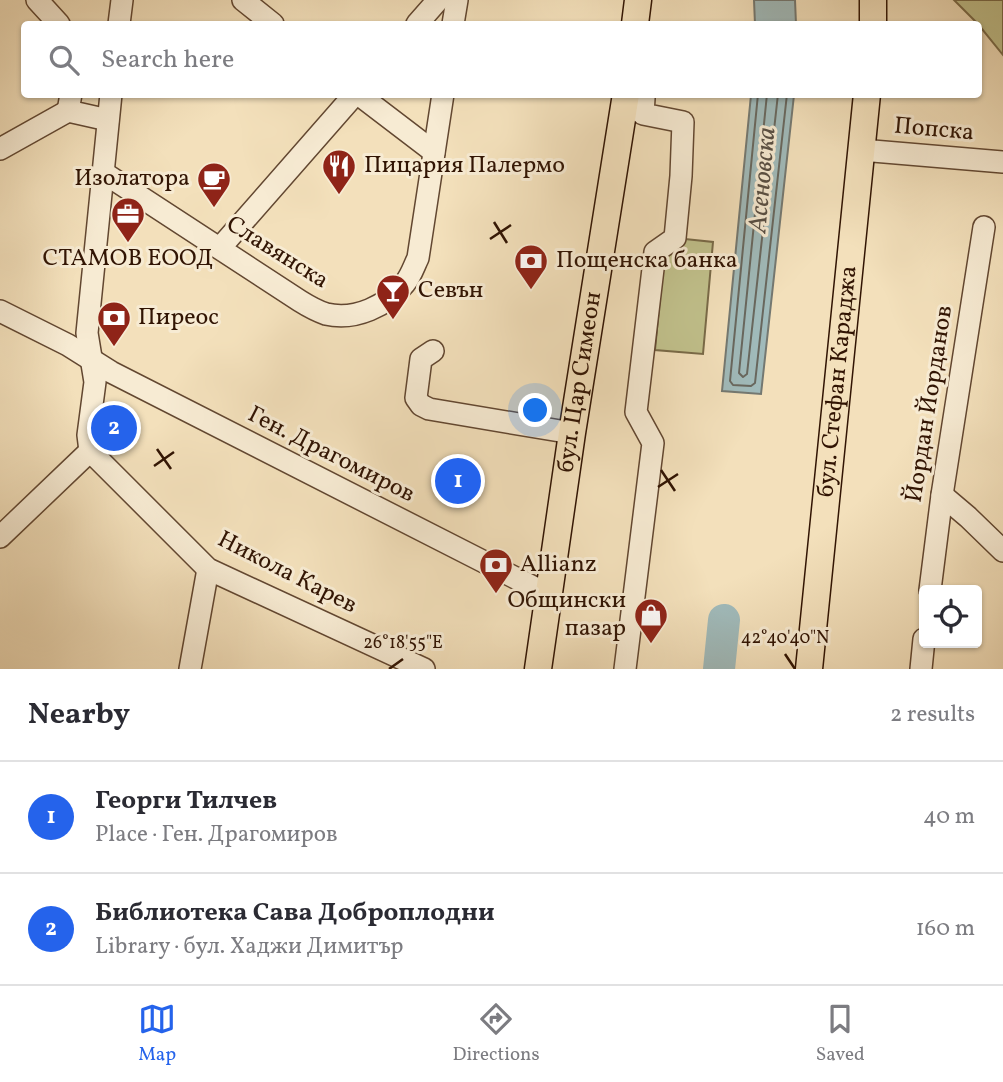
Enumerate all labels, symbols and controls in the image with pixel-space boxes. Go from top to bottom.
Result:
search box [21,21,982,98]
icon: search [45,41,83,79]
text: Search here [101,42,234,78]
street label: Попска [893,110,975,150]
water label: Асеновска [740,125,786,236]
restaurant icon: Пицария Палермо [320,147,358,196]
place label: Пицария Палермо [364,149,565,183]
cafe icon: Изолатора [195,160,233,209]
place label: Изолатора [74,162,190,196]
office icon: СТАМОВ ЕООД [109,195,147,244]
street label: Славянска [219,208,335,298]
place label: СТАМОВ ЕООД [43,242,213,276]
bank icon: Пощенска банка [512,242,550,291]
place label: Пощенска банка [556,244,738,278]
street label: бул. Стефан Караджа [809,264,867,499]
bar icon: Севън [374,272,412,321]
place label: Севън [418,274,483,308]
street label: бул. Цар Симеон [550,289,611,475]
bank icon: Пиреос [95,299,133,348]
place label: Пиреос [138,301,219,335]
street label: Йордан Йорданов [898,303,962,505]
your location [518,393,552,427]
street label: Ген. Драгомиров [241,398,421,512]
pin: 2 [91,402,137,454]
pin: 1 [435,455,481,507]
street label: Никола Карев [211,523,363,623]
bank icon: Allianz [477,546,515,595]
place label: Allianz [520,548,597,582]
place label: Общински пазар [508,584,626,646]
map controls [919,585,982,648]
button: locate [919,585,982,648]
shop icon: Общински пазар [632,596,670,645]
text: 42°40'40"N [741,626,829,651]
text: 26°18'55"E [363,631,443,656]
text: Nearby [28,694,130,736]
text: 2 results [890,699,975,731]
text: Георги Тилчев [95,783,277,819]
text: 1 [46,801,56,833]
text: 40 m [923,801,975,833]
text: Place · Ген. Драгомиров [95,819,338,851]
text: Библиотека Сава Доброплодни [95,895,495,931]
text: 2 [45,913,57,945]
text: 160 m [916,913,975,945]
text: Library · бул. Хаджи Димитър [95,931,404,963]
tab: Map [138,1000,176,1068]
tab: Directions [453,1000,540,1068]
tab: Saved [816,1000,865,1068]

